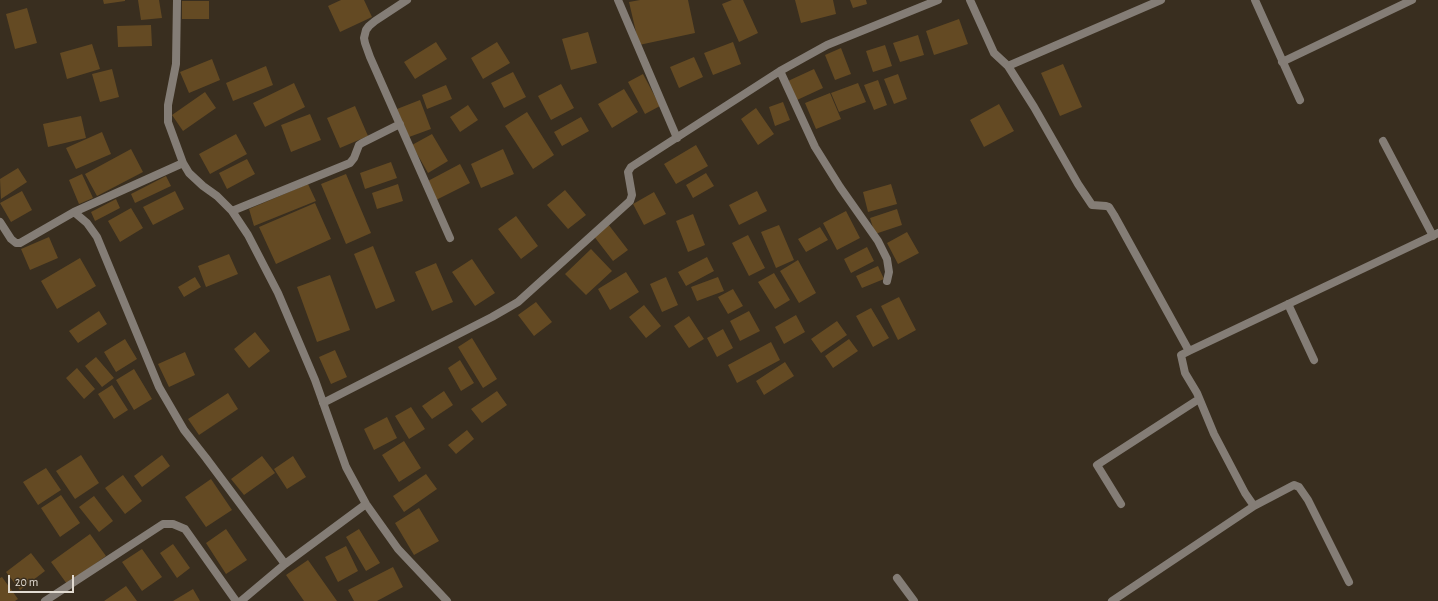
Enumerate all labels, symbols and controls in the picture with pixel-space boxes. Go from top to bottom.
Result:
scale bar [10,567,76,593]
text: 20 m [15,576,38,588]

